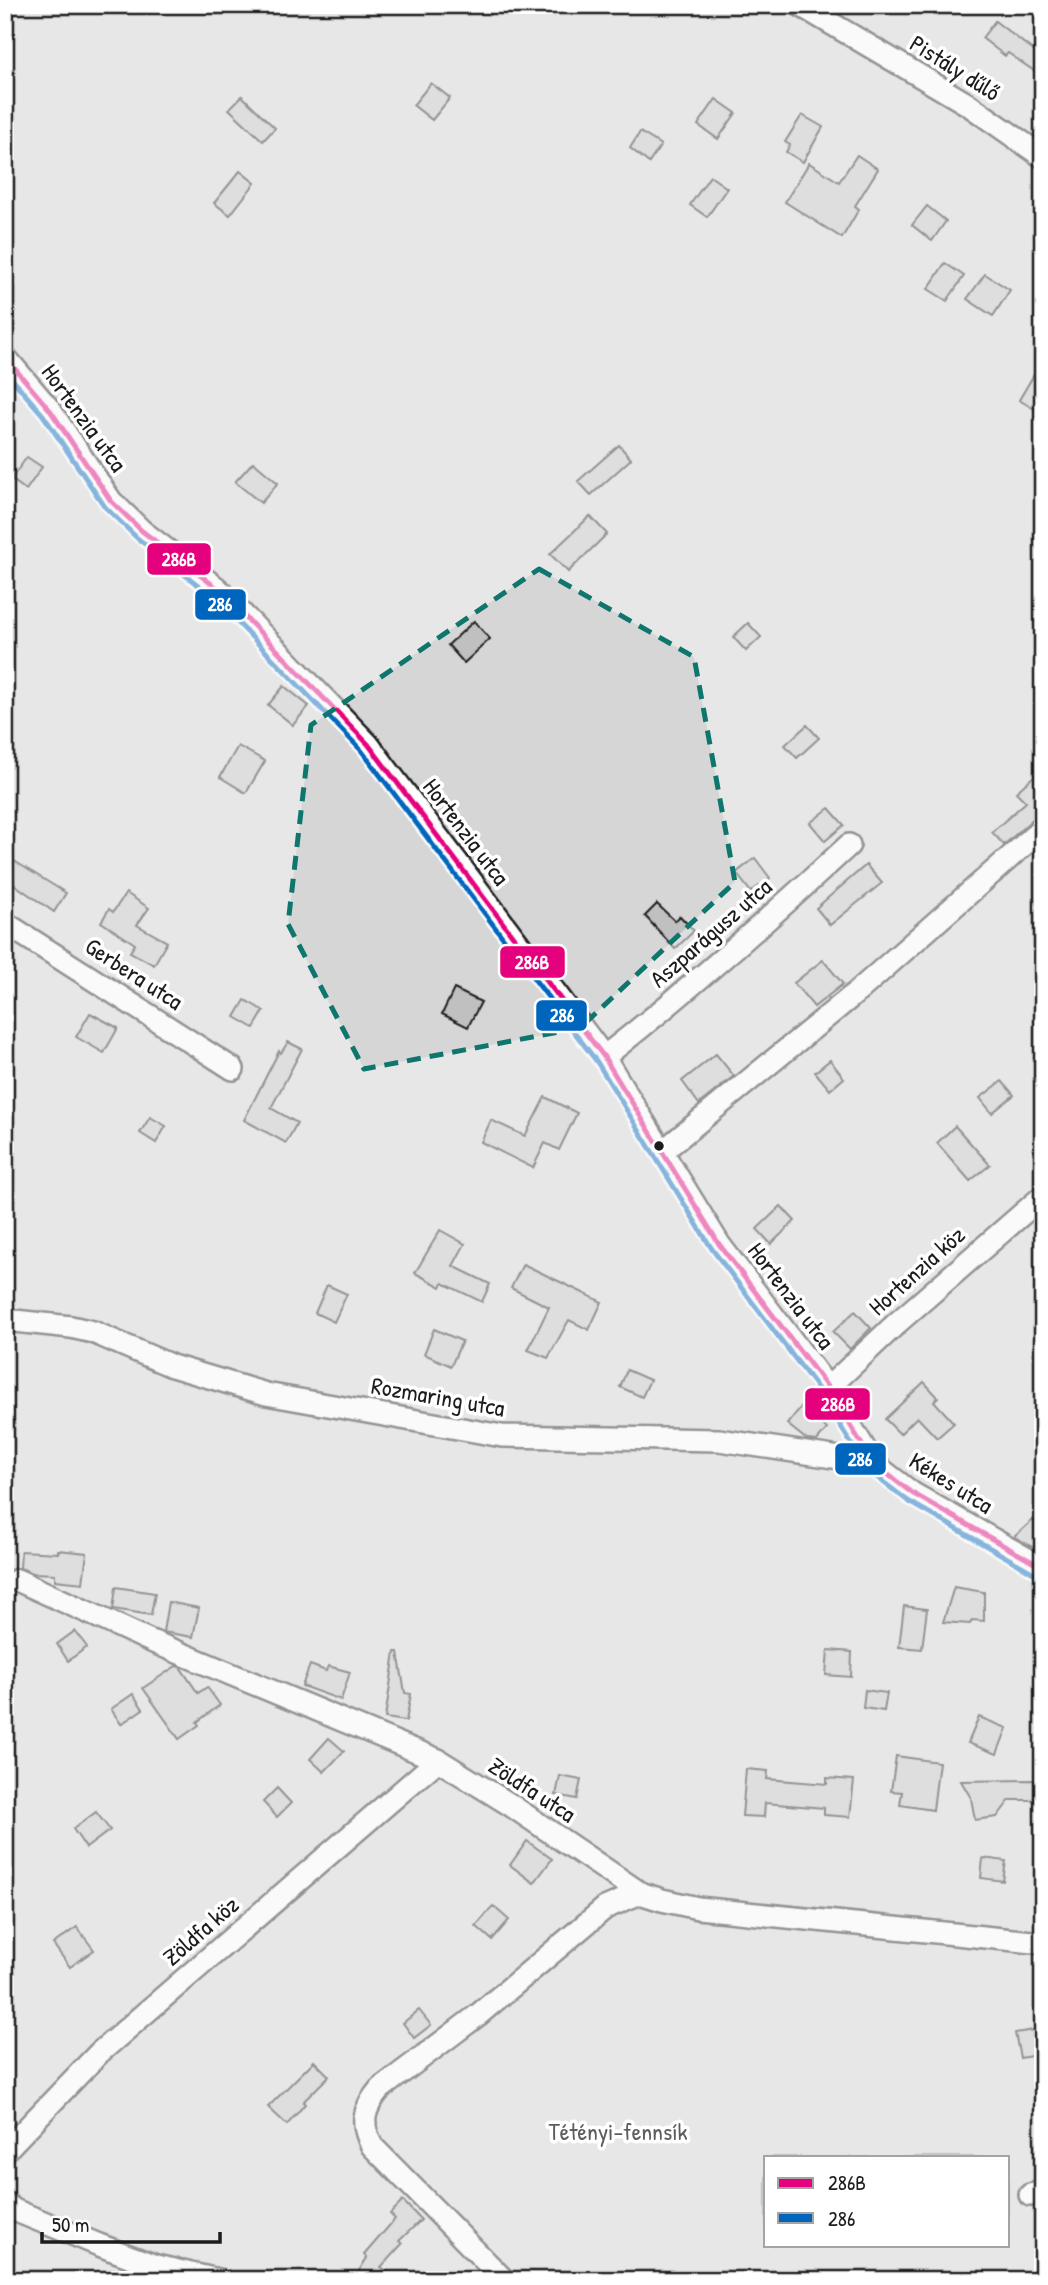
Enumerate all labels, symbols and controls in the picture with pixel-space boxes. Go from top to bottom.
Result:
street label: Pistály dűlő [904,27,1007,108]
street label: Hortenzia utca [35,357,135,478]
line badge: 286B [146,542,212,576]
text: 286B [162,546,197,572]
line badge: 286 [194,588,247,621]
text: 286 [208,591,233,617]
street label: Hortenzia utca [416,771,517,891]
street label: Aszparágusz utca [643,870,778,994]
street label: Gerbera utca [79,930,190,1017]
line badge: 286B [499,945,566,979]
text: 286B [515,949,550,975]
line badge: 286 [535,999,588,1032]
text: 286 [550,1002,575,1028]
unlabelled marker [652,1139,666,1153]
street label: Hortenzia köz [861,1218,971,1322]
street label: Hortenzia utca [741,1235,842,1355]
street label: Rozmaring utca [369,1369,507,1423]
line badge: 286B [804,1387,871,1421]
text: 286B [821,1391,856,1417]
line badge: 286 [834,1442,887,1476]
street label: Kékes utca [904,1444,999,1520]
text: 286 [848,1446,873,1472]
street label: Zöldfa utca [483,1749,582,1829]
street label: Zöldfa köz [155,1888,245,1972]
park label: Tétényi-fennsík [548,2115,688,2147]
legend [764,2156,1010,2246]
text: 286B [828,2168,866,2197]
scale bar [42,2201,220,2245]
text: 286 [828,2204,855,2233]
text: 50 m [52,2210,89,2239]

